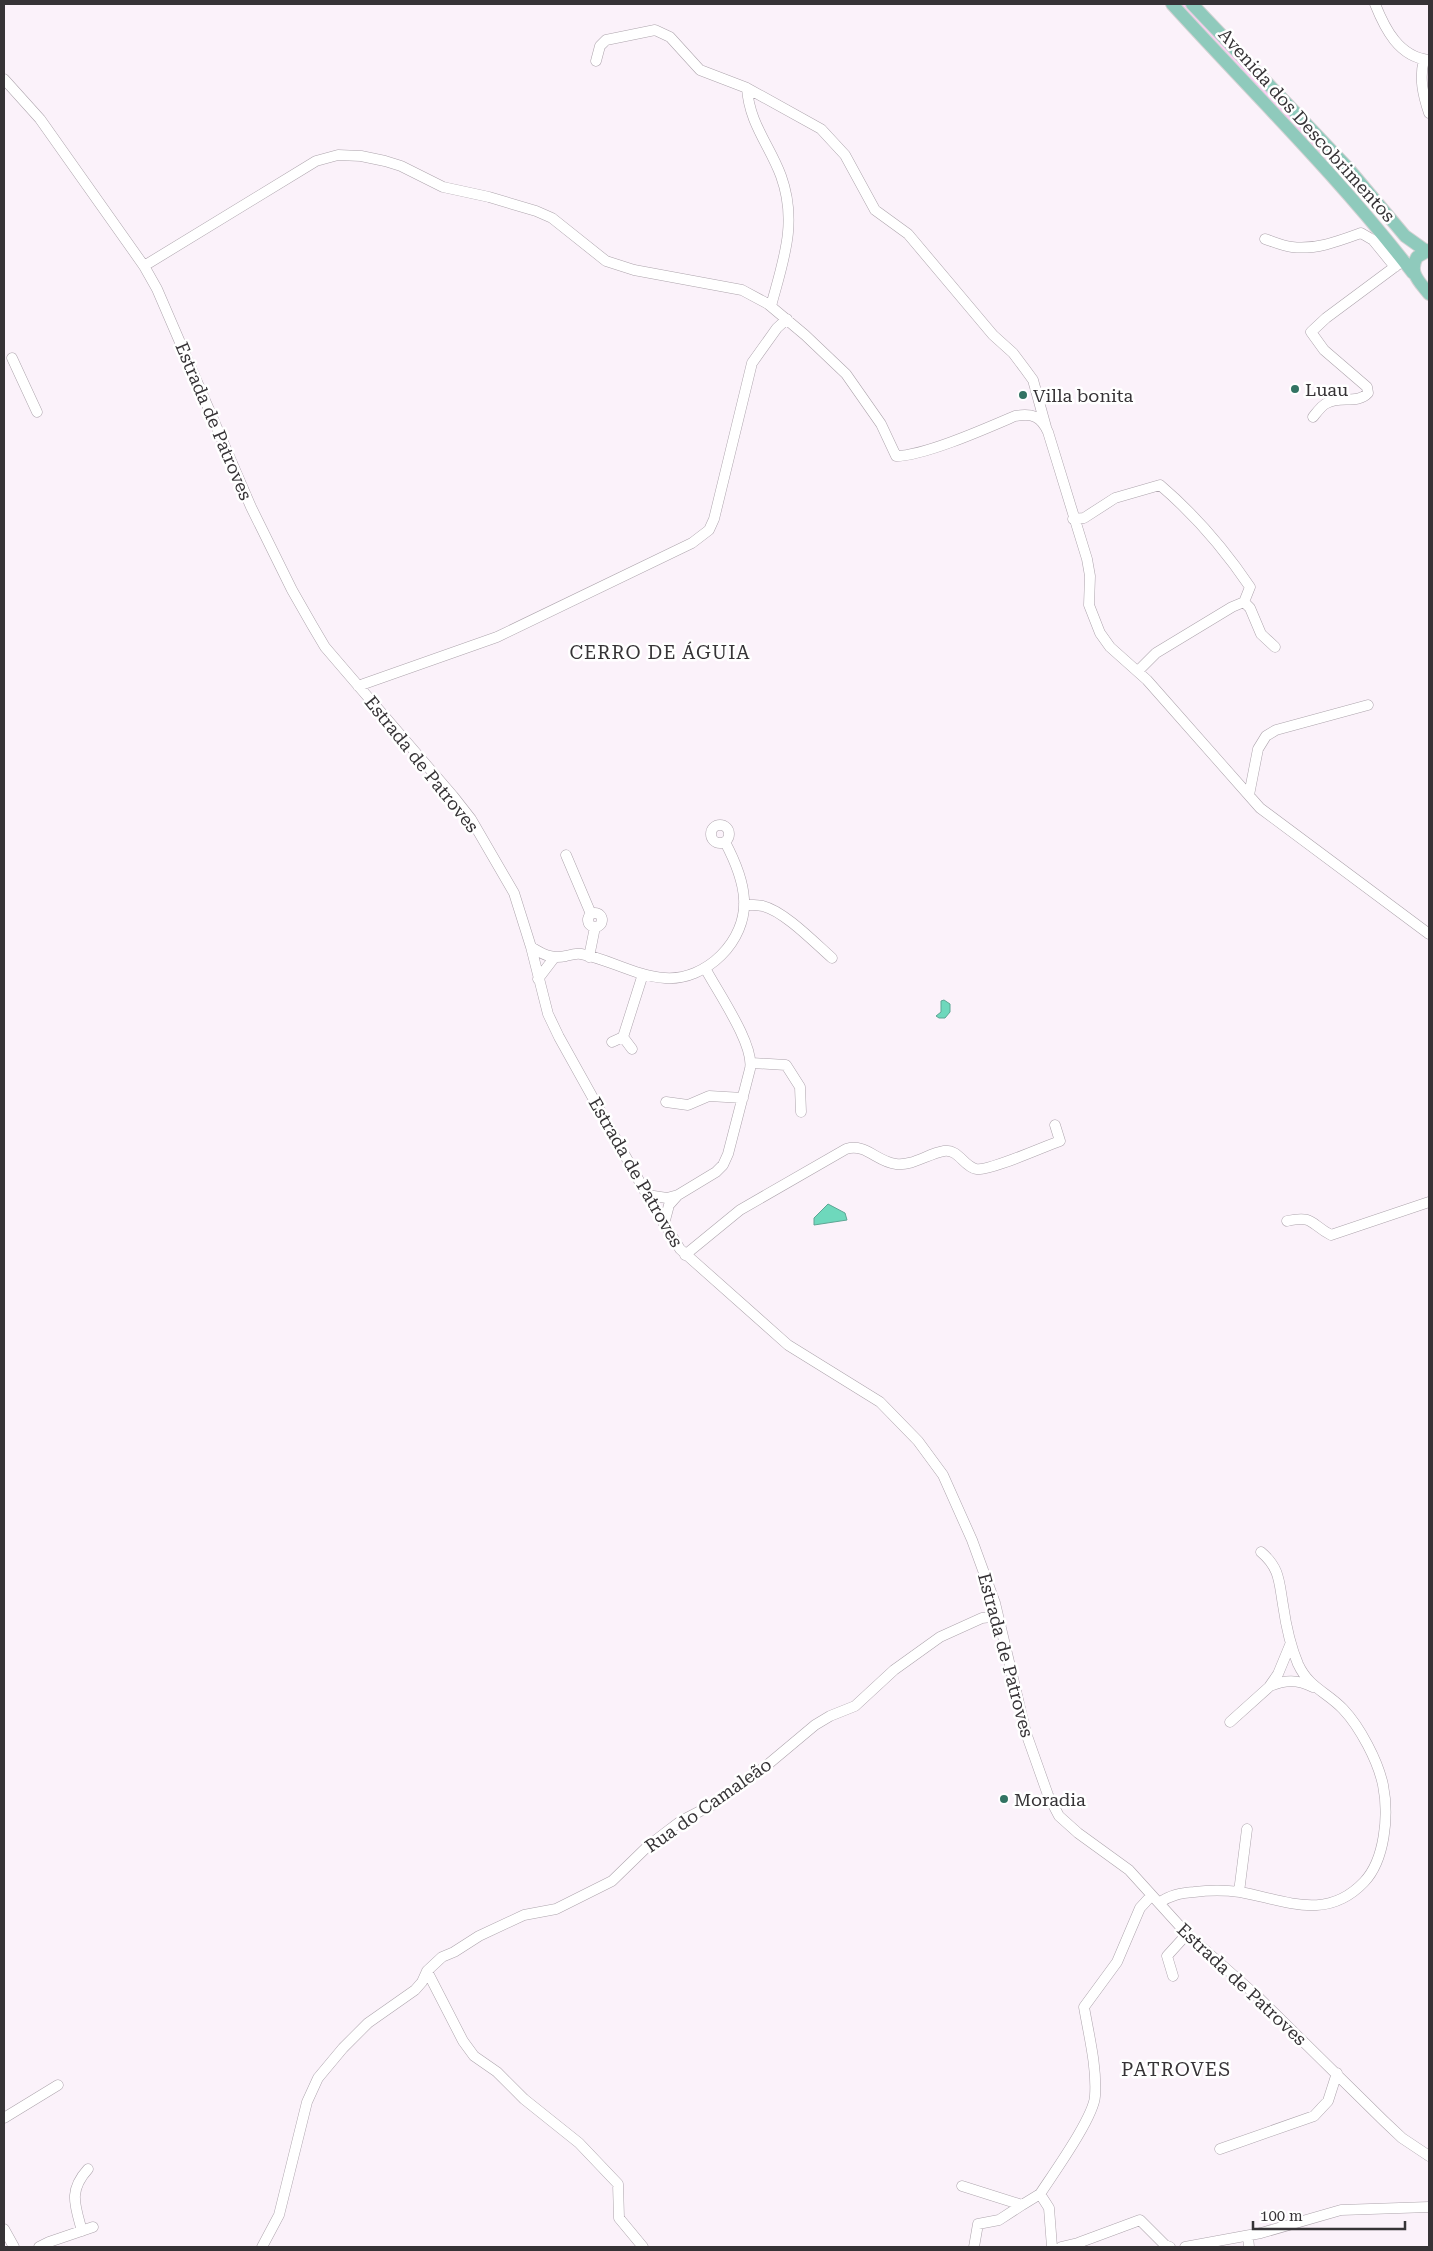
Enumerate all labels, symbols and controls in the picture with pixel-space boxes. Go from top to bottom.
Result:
street label: Avenida dos Descobrimentos [1215,24,1399,226]
street label: Estrada de Patroves [171,339,257,503]
place label: Luau [1305,379,1348,400]
marker: Luau [1289,383,1301,395]
place label: Villa bonita [1033,385,1133,406]
marker: Villa bonita [1017,389,1029,401]
district label: CERRO DE ÁGUIA [569,641,751,664]
street label: Estrada de Patroves [361,692,483,836]
street label: Estrada de Patroves [585,1093,687,1251]
street label: Estrada de Patroves [974,1570,1038,1740]
street label: Rua do Camaleão [641,1753,775,1857]
place label: Moradia [1014,1789,1086,1810]
marker: Moradia [998,1793,1010,1805]
street label: Estrada de Patroves [1173,1919,1311,2049]
district label: PATROVES [1121,2058,1231,2081]
scale bar [1253,2198,1406,2230]
text: 100 m [1260,2207,1303,2225]

